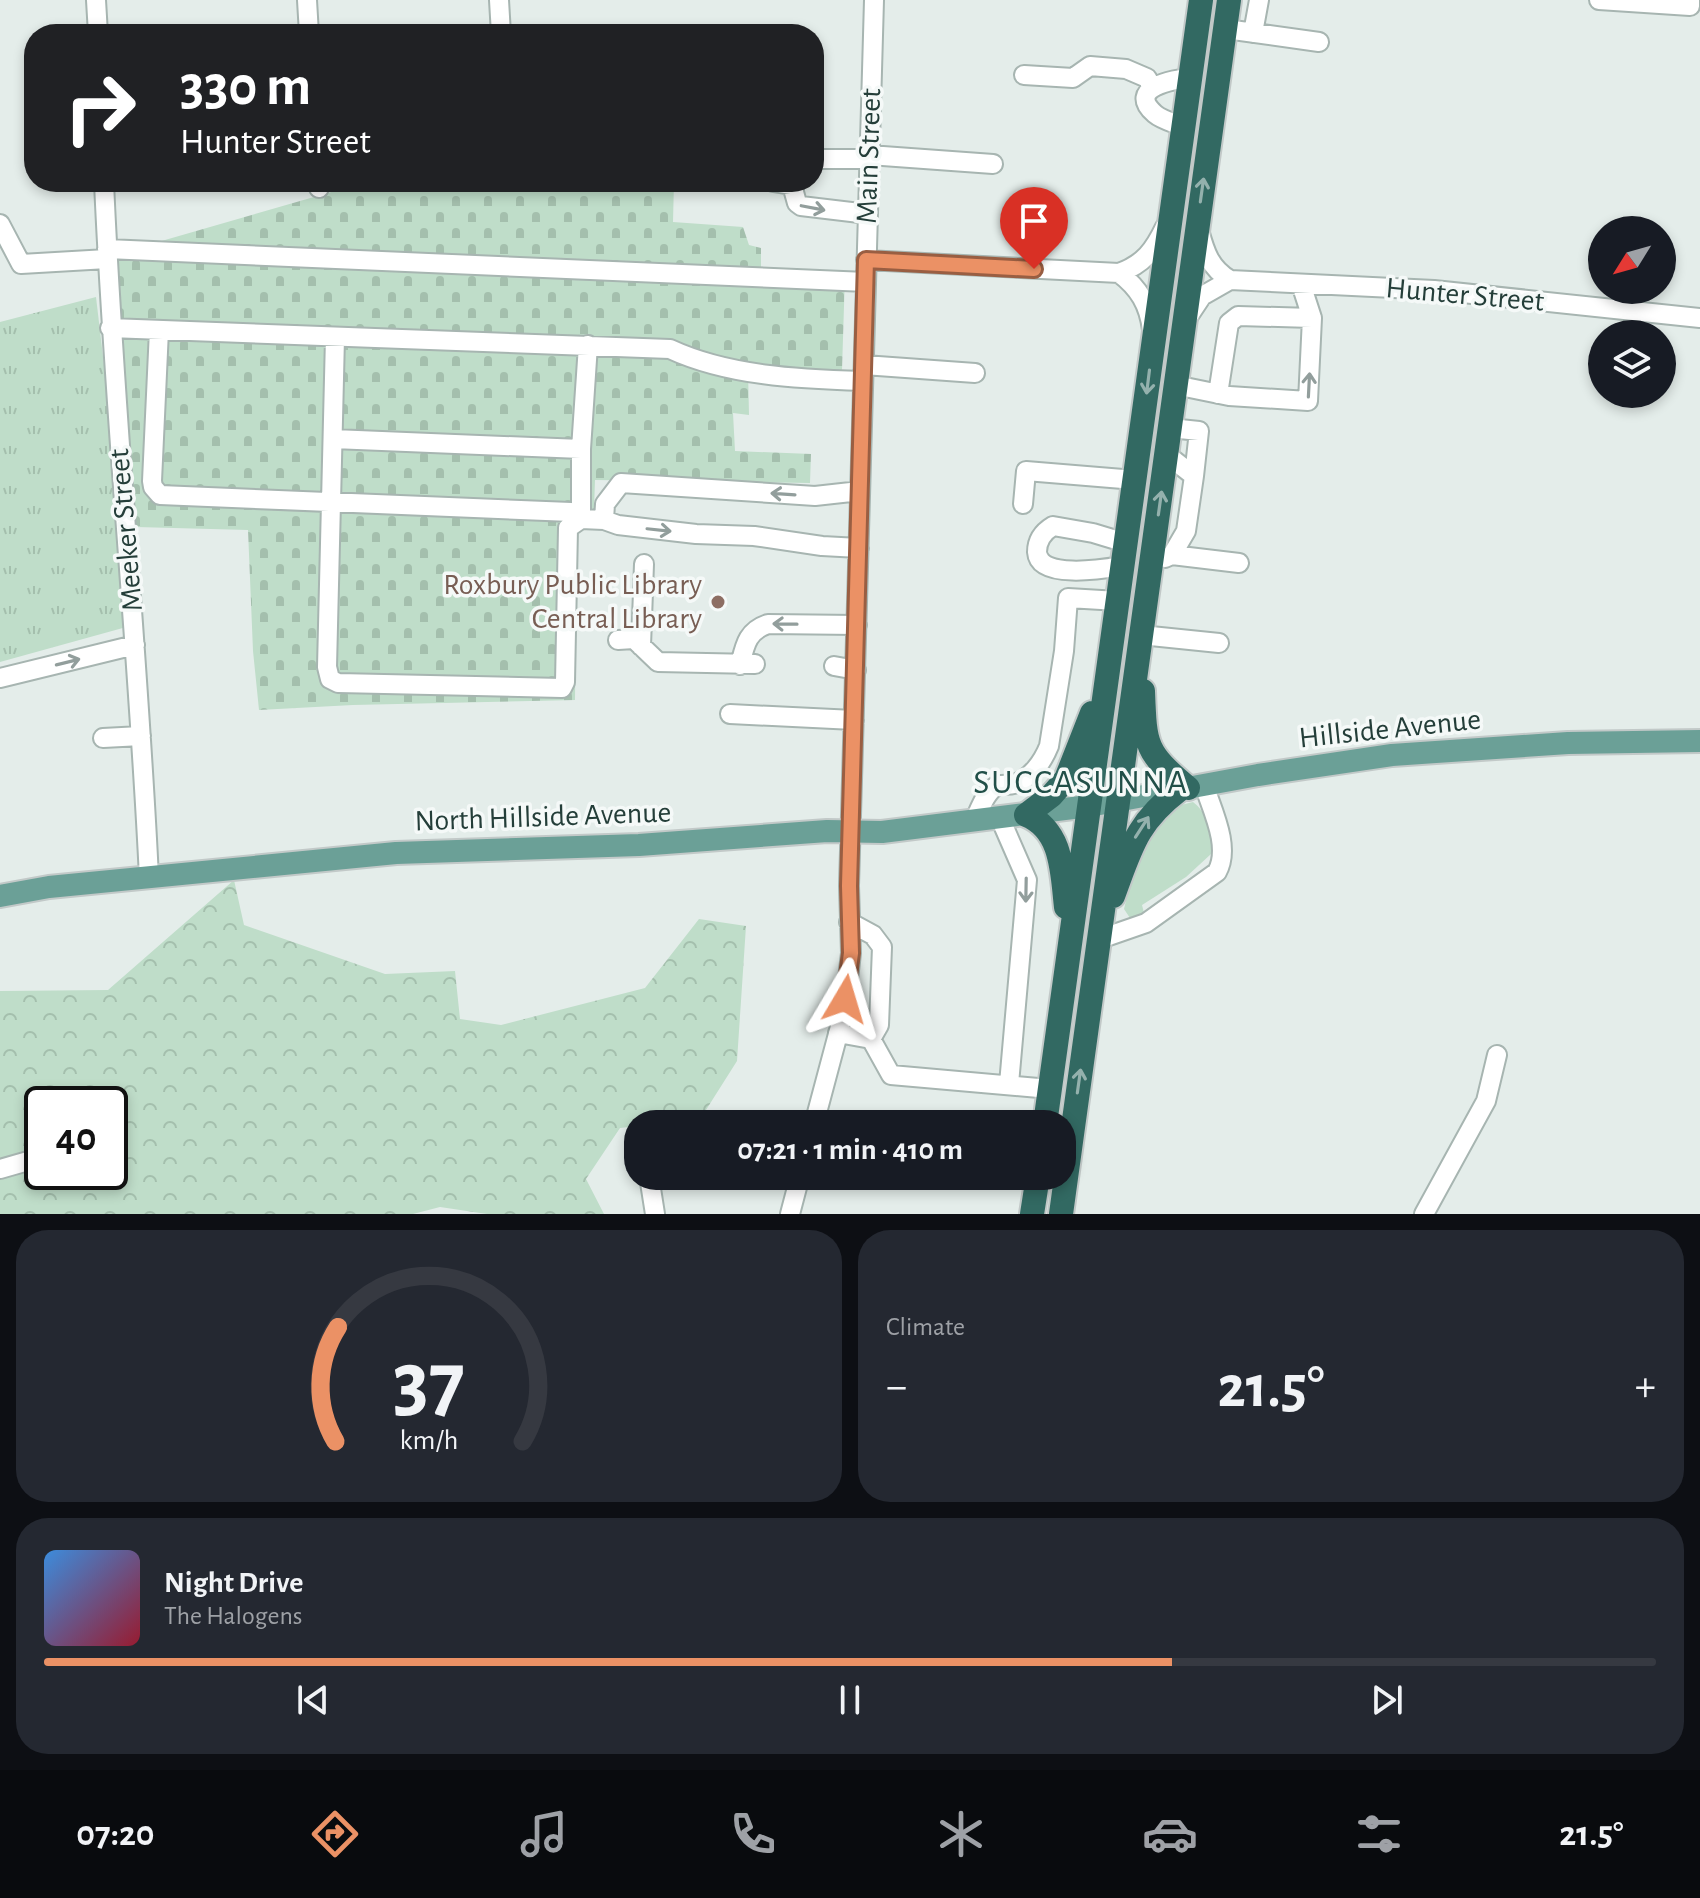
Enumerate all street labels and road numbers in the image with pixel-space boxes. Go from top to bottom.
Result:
street label: Main Street [852,87,886,224]
street label: Hunter Street [1385,273,1546,317]
street label: Meeker Street [104,447,148,613]
street label: Hillside Avenue [1298,705,1482,753]
street label: North Hillside Avenue [414,798,672,836]

